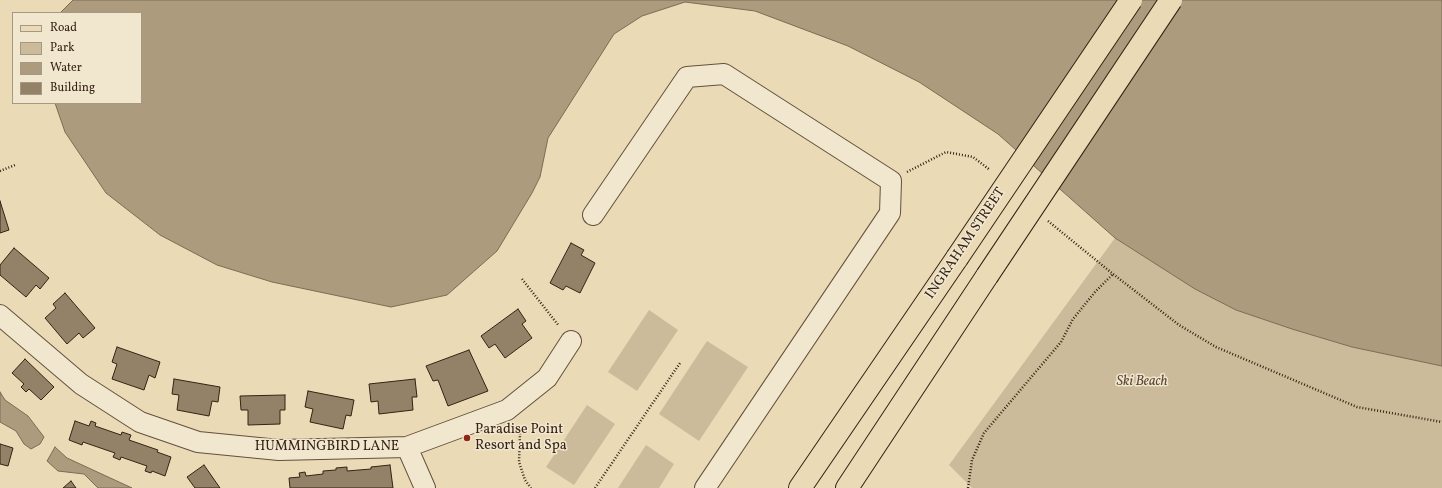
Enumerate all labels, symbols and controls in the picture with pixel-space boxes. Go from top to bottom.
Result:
legend [12,12,142,104]
text: Road [50,20,77,36]
text: Park [50,40,75,56]
text: Water [50,60,82,76]
text: Building [50,80,95,96]
street label: INGRAHAM STREET [923,185,1009,303]
park label: Ski Beach [1117,374,1167,390]
place label: Paradise Point Resort and Spa [475,422,567,454]
marker: Paradise Point Resort and Spa [462,433,472,443]
street label: HUMMINGBIRD LANE [255,439,399,455]

